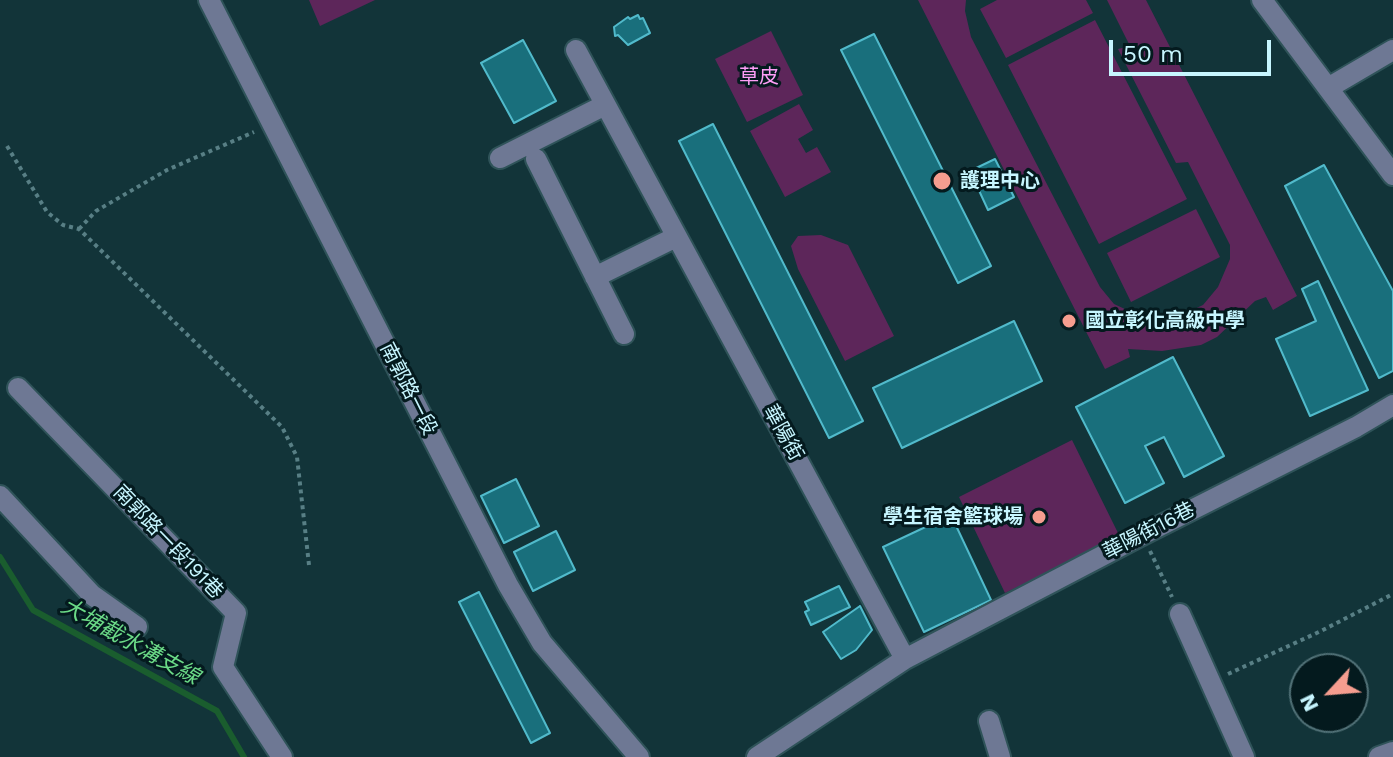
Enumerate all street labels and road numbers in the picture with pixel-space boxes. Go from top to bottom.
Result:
street label: 南郭路一段 [375,339,441,439]
street label: 華陽街 [758,401,808,465]
street label: 南郭路一段191巷 [108,480,228,604]
street label: 華陽街16巷 [1099,498,1199,564]

